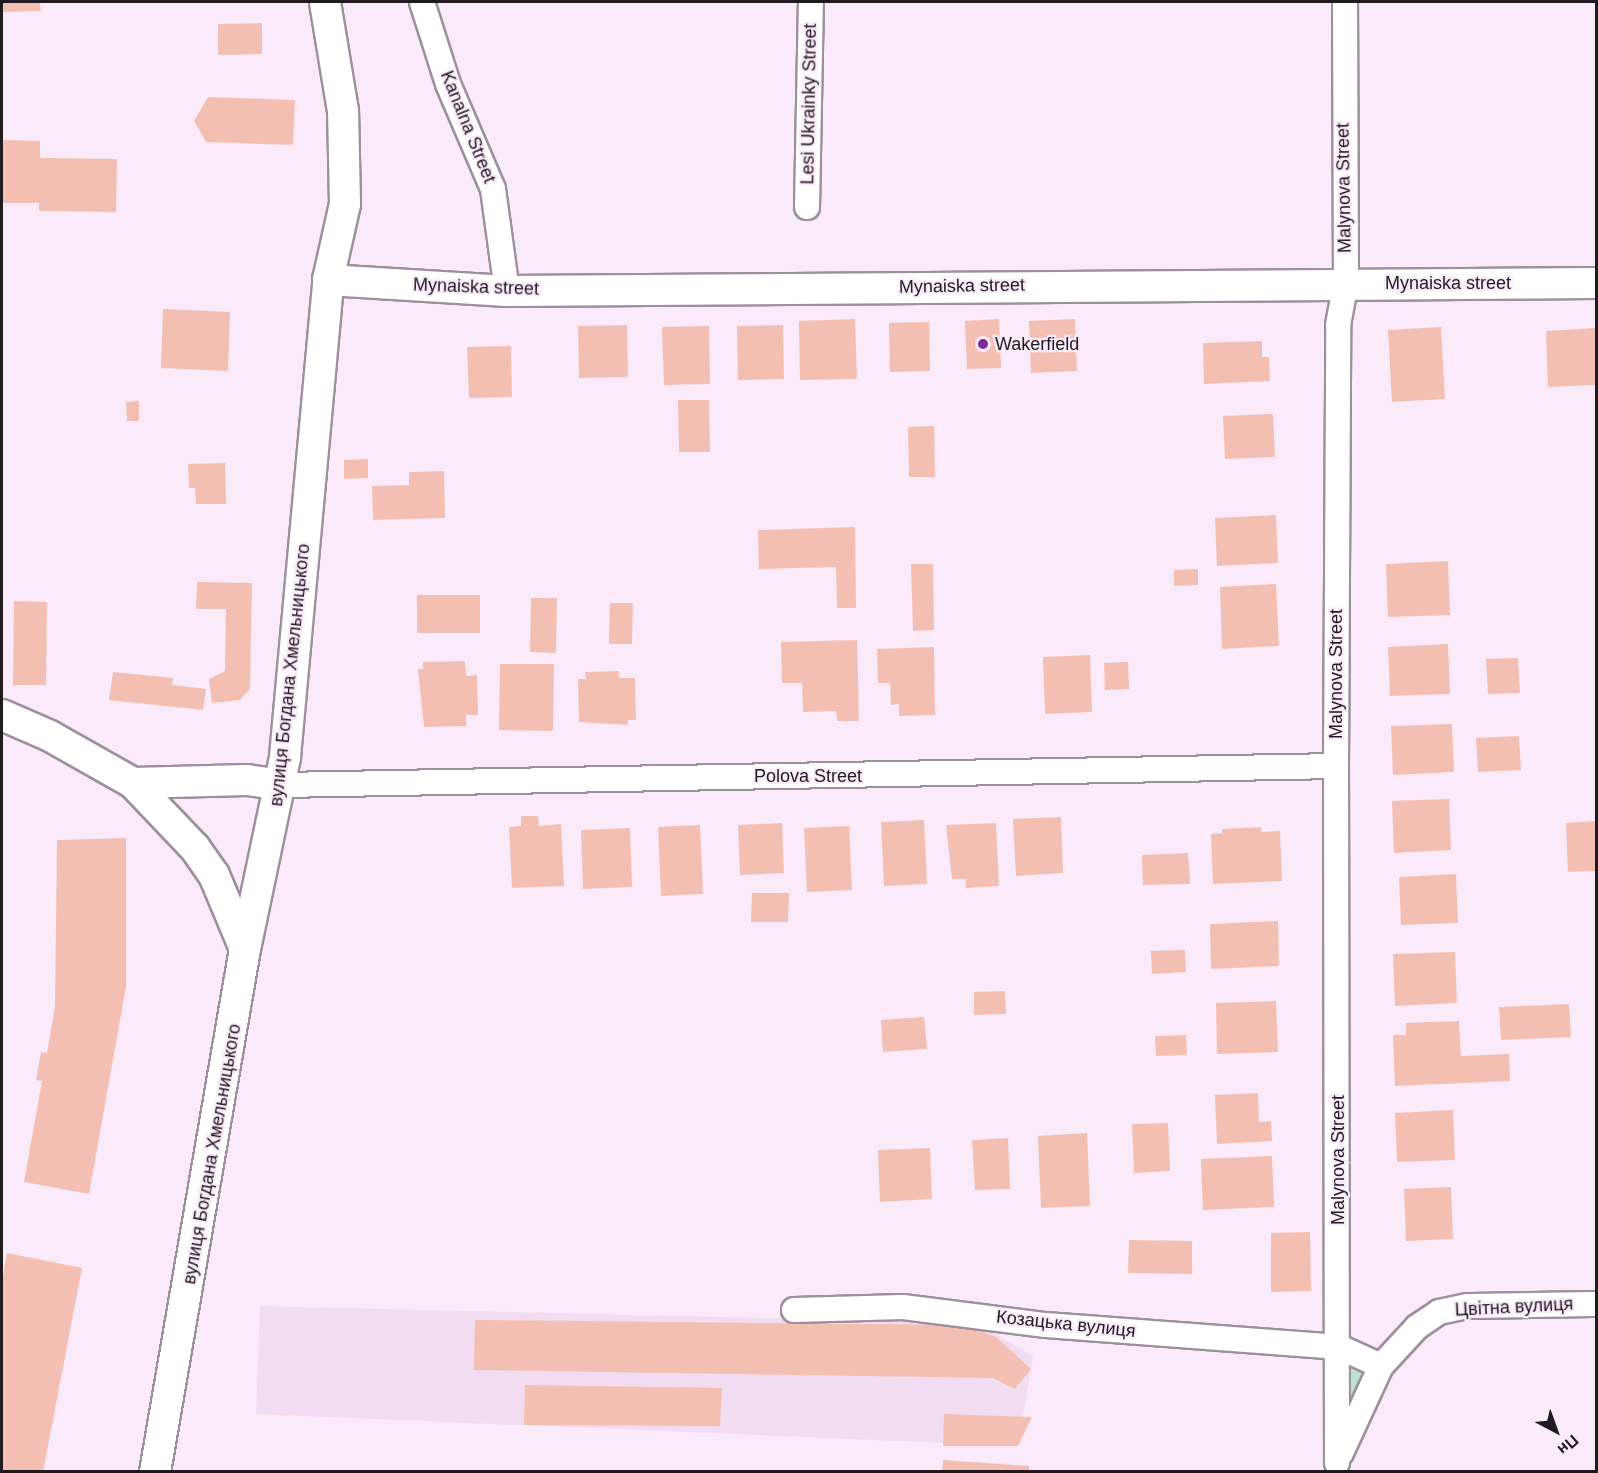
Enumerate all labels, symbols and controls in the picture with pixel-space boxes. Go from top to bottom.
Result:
street label: Lesi Ukrainky Street [797,23,821,185]
street label: Kanalna Street [436,68,500,186]
street label: Malynova Street [1332,123,1356,253]
street label: Mynaiska street [1385,272,1511,294]
street label: Mynaiska street [413,274,539,300]
street label: Mynaiska street [899,274,1025,298]
place label: Wakerfield [995,333,1079,355]
marker: Wakerfield [976,337,990,351]
street label: вулиця Богдана Хмельницького [265,543,315,807]
street label: Malynova Street [1325,609,1347,739]
street label: Polova Street [754,765,862,787]
street label: вулиця Богдана Хмельницького [178,1022,246,1286]
street label: Malynova Street [1327,1095,1349,1225]
street label: Цвітна вулиця [1454,1293,1574,1321]
street label: Козацька вулиця [995,1306,1137,1342]
north arrow [1526,1401,1586,1461]
text: Пн [1555,1432,1582,1458]

